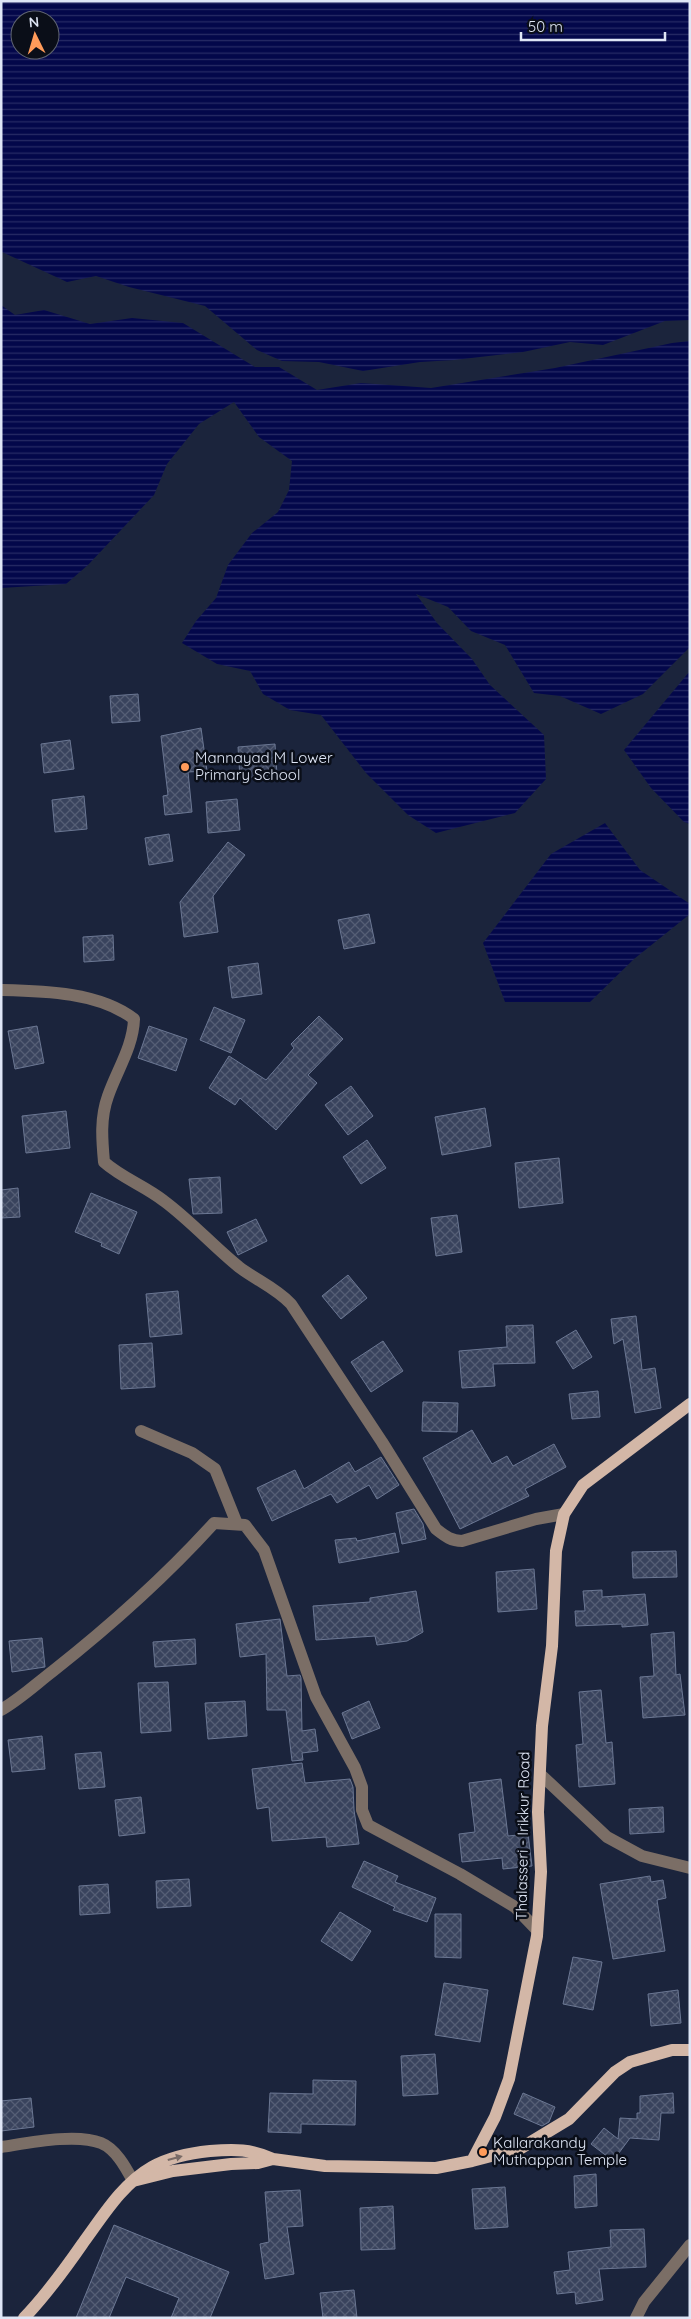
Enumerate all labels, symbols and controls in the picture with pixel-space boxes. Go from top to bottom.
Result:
north arrow [10,10,60,60]
scale bar [521,10,665,42]
text: N [28,13,40,31]
text: 50 m [528,17,563,36]
place label: Mannayad M Lower Primary School [195,748,333,784]
marker: Mannayad M Lower Primary School [179,761,191,773]
street label: Thalasseri - Irikkur Road [512,1751,533,1921]
place label: Kallarakandy Muthappan Temple [493,2133,627,2169]
marker: Kallarakandy Muthappan Temple [477,2146,489,2158]
one-way arrow [168,2153,183,2161]

